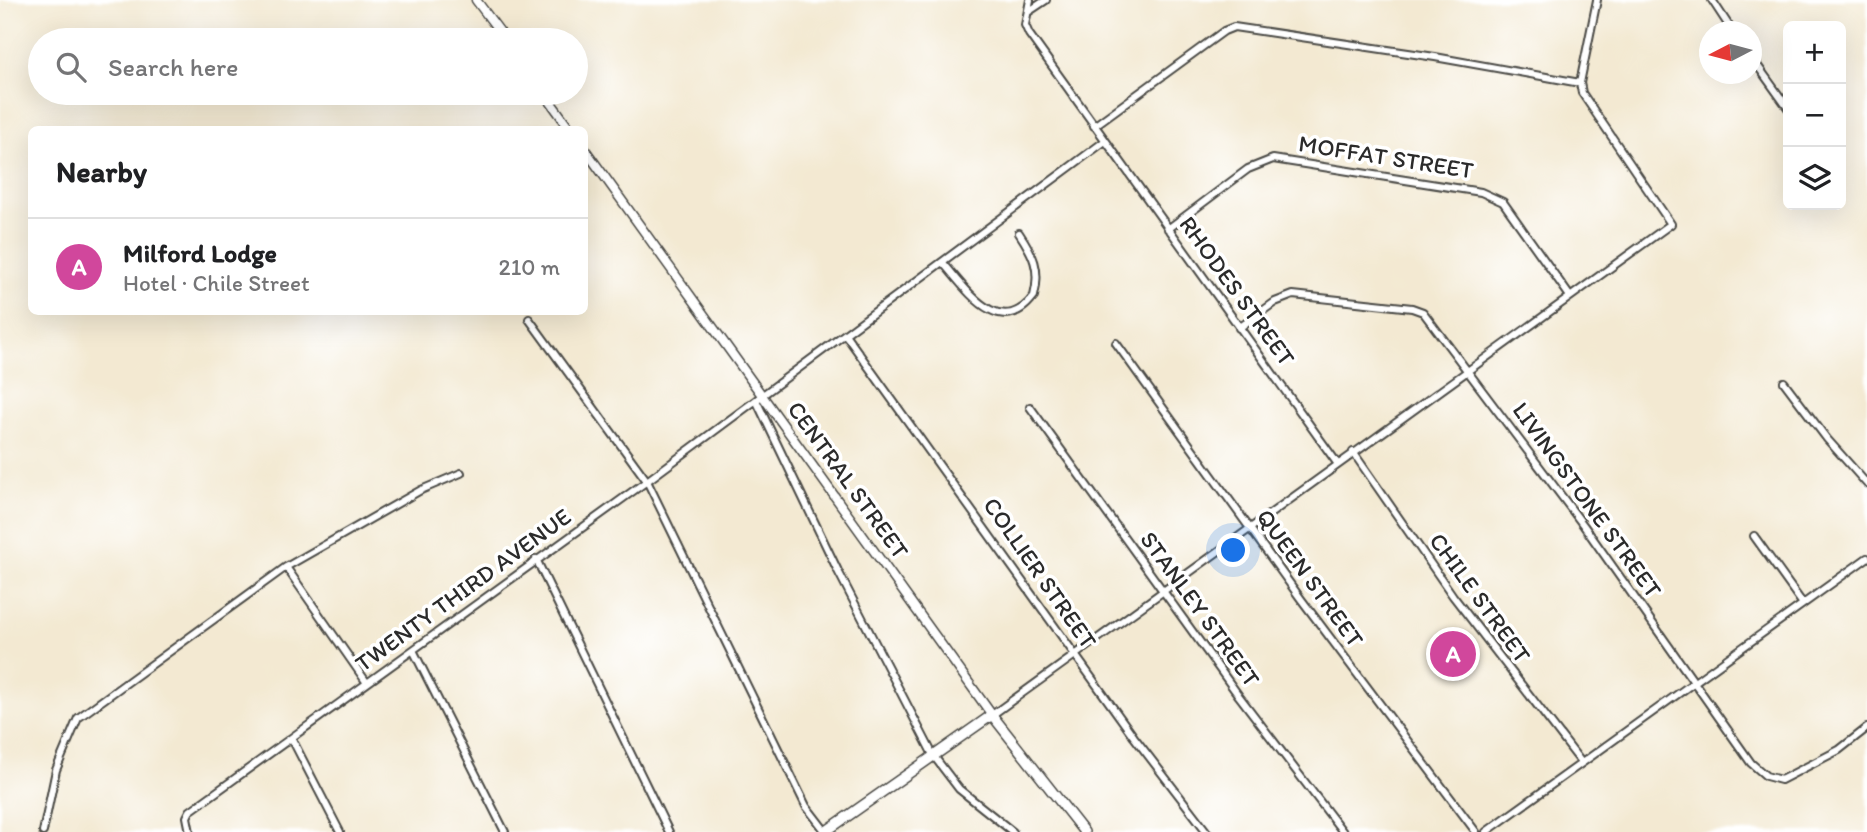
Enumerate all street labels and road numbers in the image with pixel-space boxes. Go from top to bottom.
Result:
street label: MOFFAT STREET [1297,128,1476,185]
street label: RHODES STREET [1173,210,1302,372]
street label: CENTRAL STREET [782,395,916,565]
street label: LIVINGSTONE STREET [1507,396,1669,604]
street label: COLLIER STREET [977,491,1104,654]
street label: TWENTY THIRD AVENUE [349,502,576,678]
street label: QUEEN STREET [1251,503,1371,653]
street label: STANLEY STREET [1134,525,1267,692]
street label: CHILE STREET [1424,527,1538,669]

